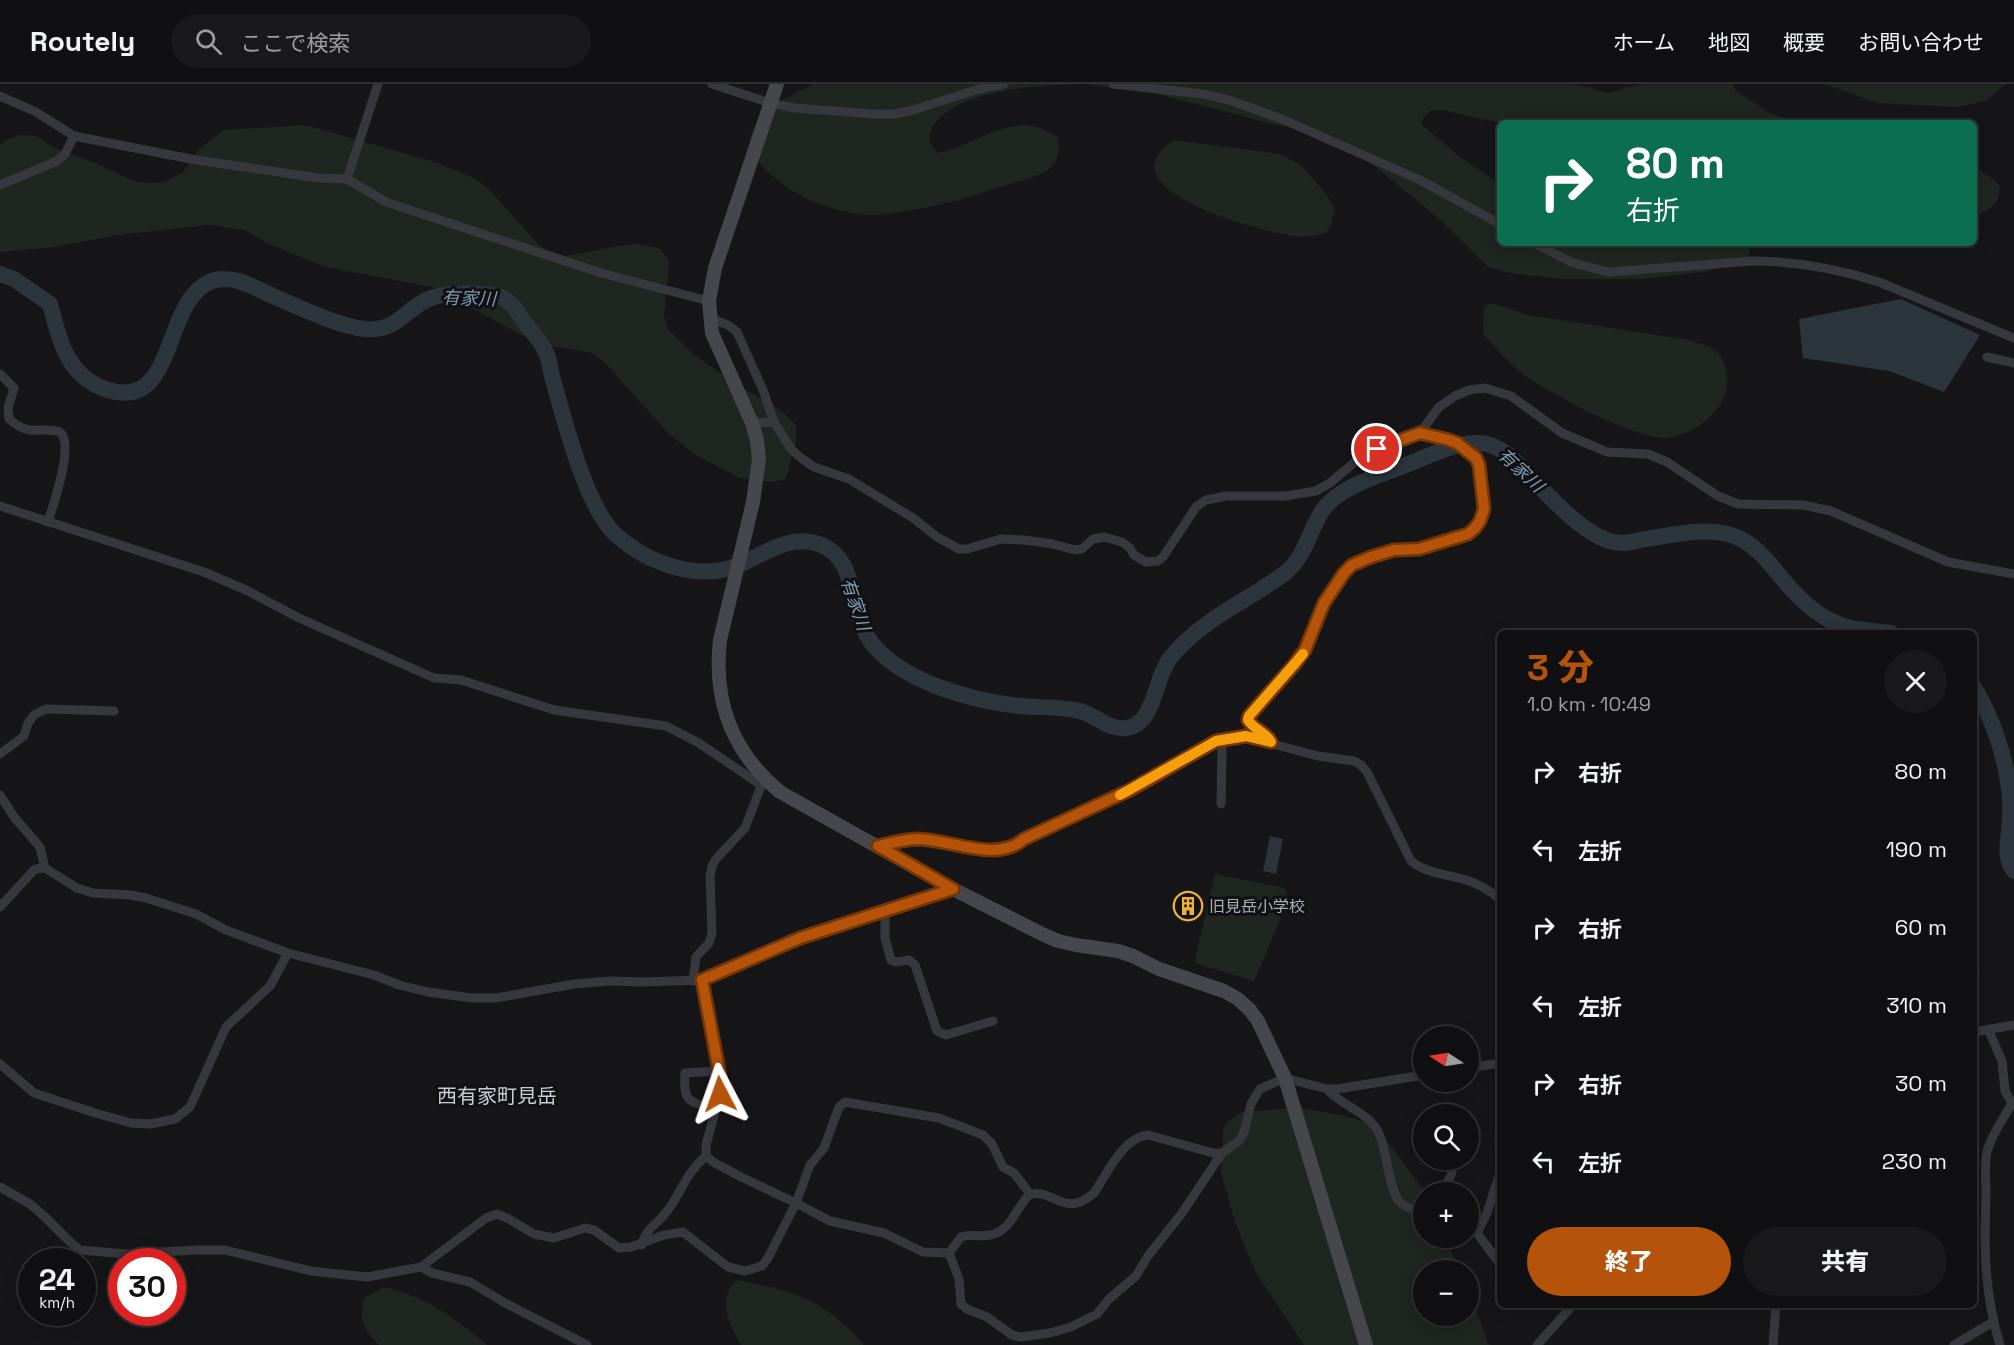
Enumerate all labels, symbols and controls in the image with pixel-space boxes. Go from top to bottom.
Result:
search box [171,14,591,68]
text: Routely [30,23,135,59]
icon: search [192,25,225,58]
text: ここで検索 [240,29,350,57]
text: ホーム [1613,29,1675,56]
text: 地図 [1708,29,1750,56]
text: 概要 [1783,29,1825,56]
text: お問い合わせ [1858,29,1984,56]
text: 80 m [1626,137,1725,190]
icon: right [1527,144,1605,222]
text: 右折 [1626,193,1680,228]
water label: 有家川 [442,286,498,311]
pin [1351,423,1402,474]
icon: arrive [1360,432,1393,465]
water label: 有家川 [1493,443,1550,498]
water label: 有家川 [836,575,876,635]
text: 3 分 [1527,645,1594,691]
button: close [1884,650,1947,713]
text: 1.0 km · 10:49 [1527,691,1651,717]
icon: right [1527,755,1560,788]
text: 80 m [1895,757,1947,785]
text: 右折 [1578,759,1622,787]
icon: left [1527,833,1560,866]
text: 190 m [1886,835,1947,863]
text: 左折 [1578,837,1622,865]
building icon: 旧見岳小学校 [1172,890,1204,922]
place label: 旧見岳小学校 [1209,896,1305,917]
icon: right [1527,911,1560,944]
text: 60 m [1895,913,1947,941]
text: 右折 [1578,915,1622,943]
icon: left [1527,989,1560,1022]
text: 310 m [1886,991,1947,1019]
text: 左折 [1578,993,1622,1021]
north arrow [1413,1026,1479,1092]
map controls [1413,1026,1479,1326]
position arrow [688,1062,752,1126]
icon: right [1527,1067,1560,1100]
text: 30 m [1895,1069,1947,1097]
text: 右折 [1578,1071,1622,1099]
district label: 西有家町見岳 [437,1083,557,1109]
button: search [1413,1104,1479,1170]
icon: left [1527,1145,1560,1178]
text: 230 m [1882,1147,1947,1175]
text: 左折 [1578,1149,1622,1177]
button: + [1413,1182,1479,1248]
button: 終了 [1527,1227,1731,1296]
button: 共有 [1743,1227,1947,1296]
speed limit sign: 30 [108,1248,186,1326]
text: 24 [39,1260,75,1299]
button: − [1413,1260,1479,1326]
text: km/h [39,1293,75,1312]

